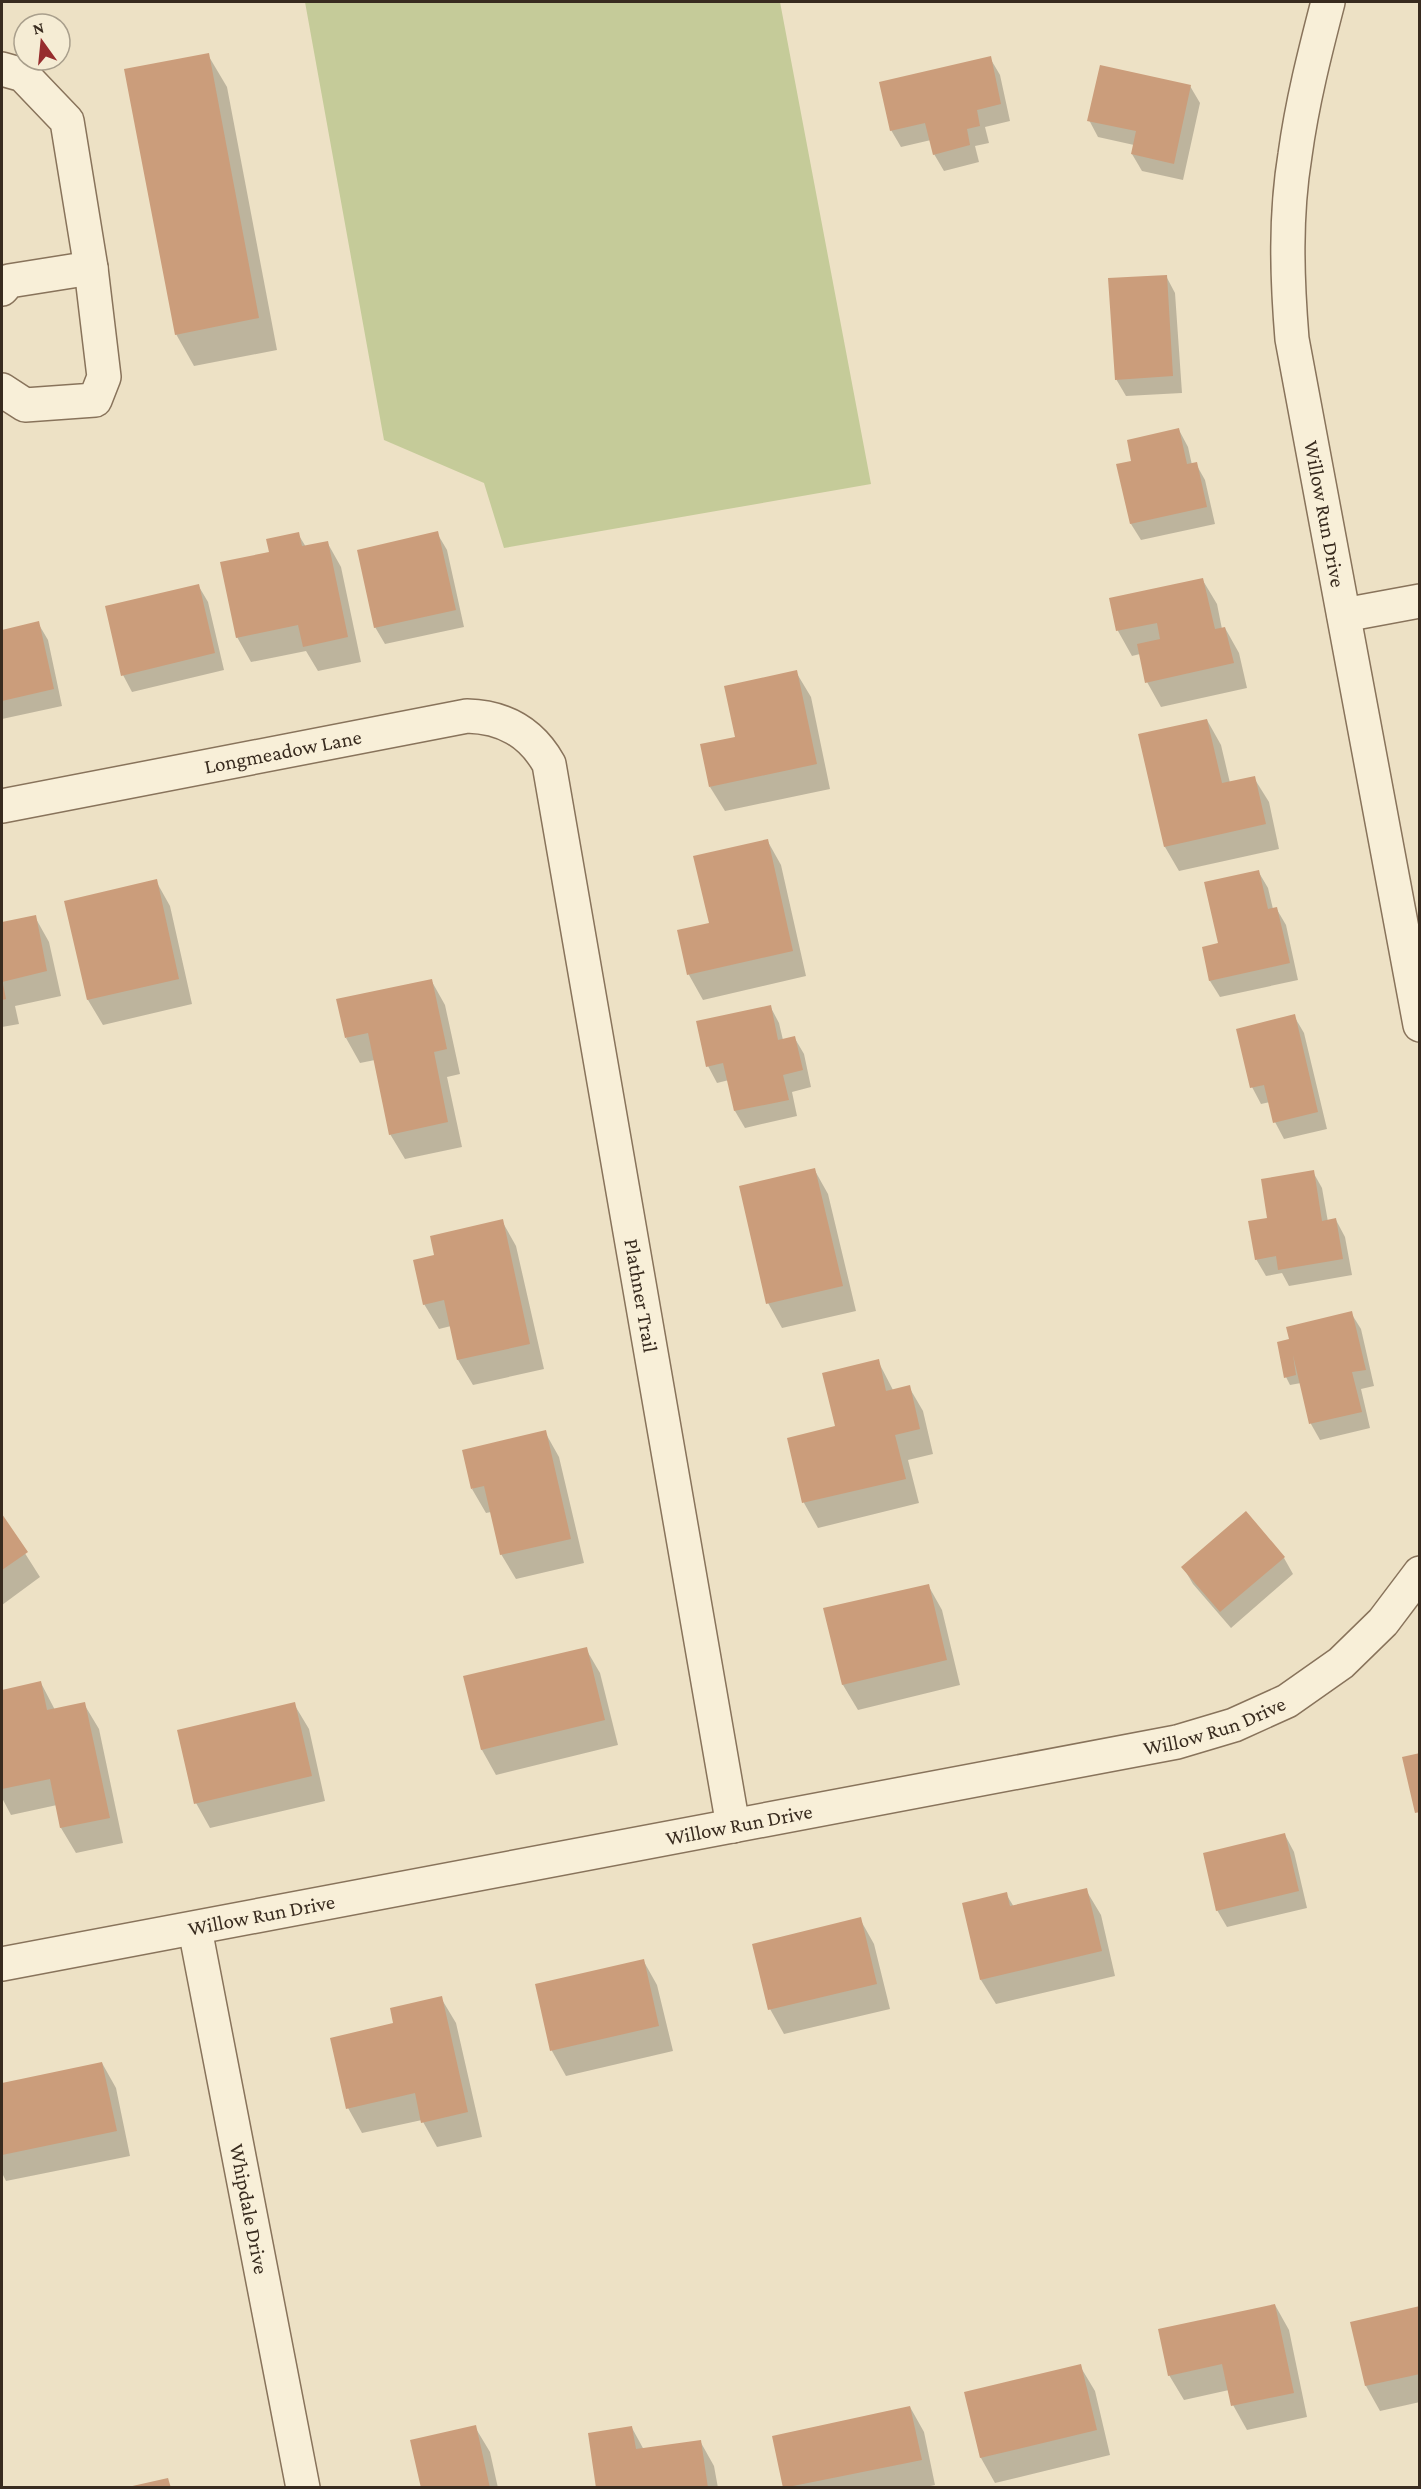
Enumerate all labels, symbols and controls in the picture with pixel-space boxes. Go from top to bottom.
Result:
north arrow [12,12,72,72]
text: N [31,18,46,38]
street label: Willow Run Drive [1299,439,1350,589]
street label: Longmeadow Lane [202,725,364,779]
street label: Plathner Trail [619,1237,663,1354]
street label: Willow Run Drive [1141,1691,1289,1760]
street label: Willow Run Drive [664,1799,814,1850]
street label: Willow Run Drive [186,1889,337,1941]
street label: Whipdale Drive [225,2142,273,2276]

